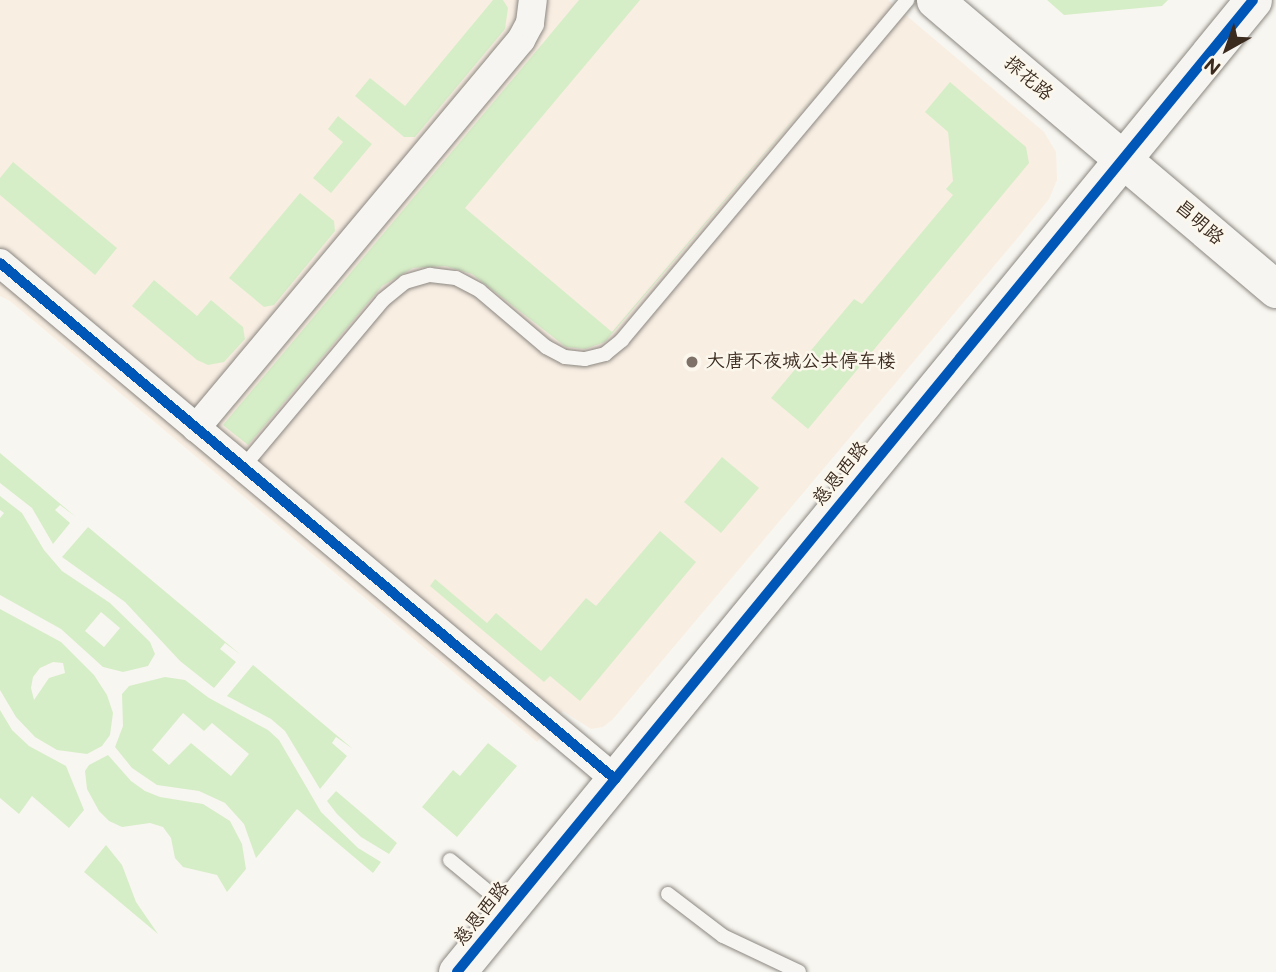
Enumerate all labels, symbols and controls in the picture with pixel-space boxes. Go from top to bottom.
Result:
north arrow [1192,14,1262,84]
street label: 探花路 [999,52,1057,106]
text: N [1200,52,1226,79]
street label: 昌明路 [1170,196,1228,250]
place label: 大唐不夜城公共停车楼 [706,351,896,373]
marker: 大唐不夜城公共停车楼 [684,354,700,370]
street label: 慈恩西路 [808,437,874,511]
street label: 慈恩西路 [449,877,515,951]

